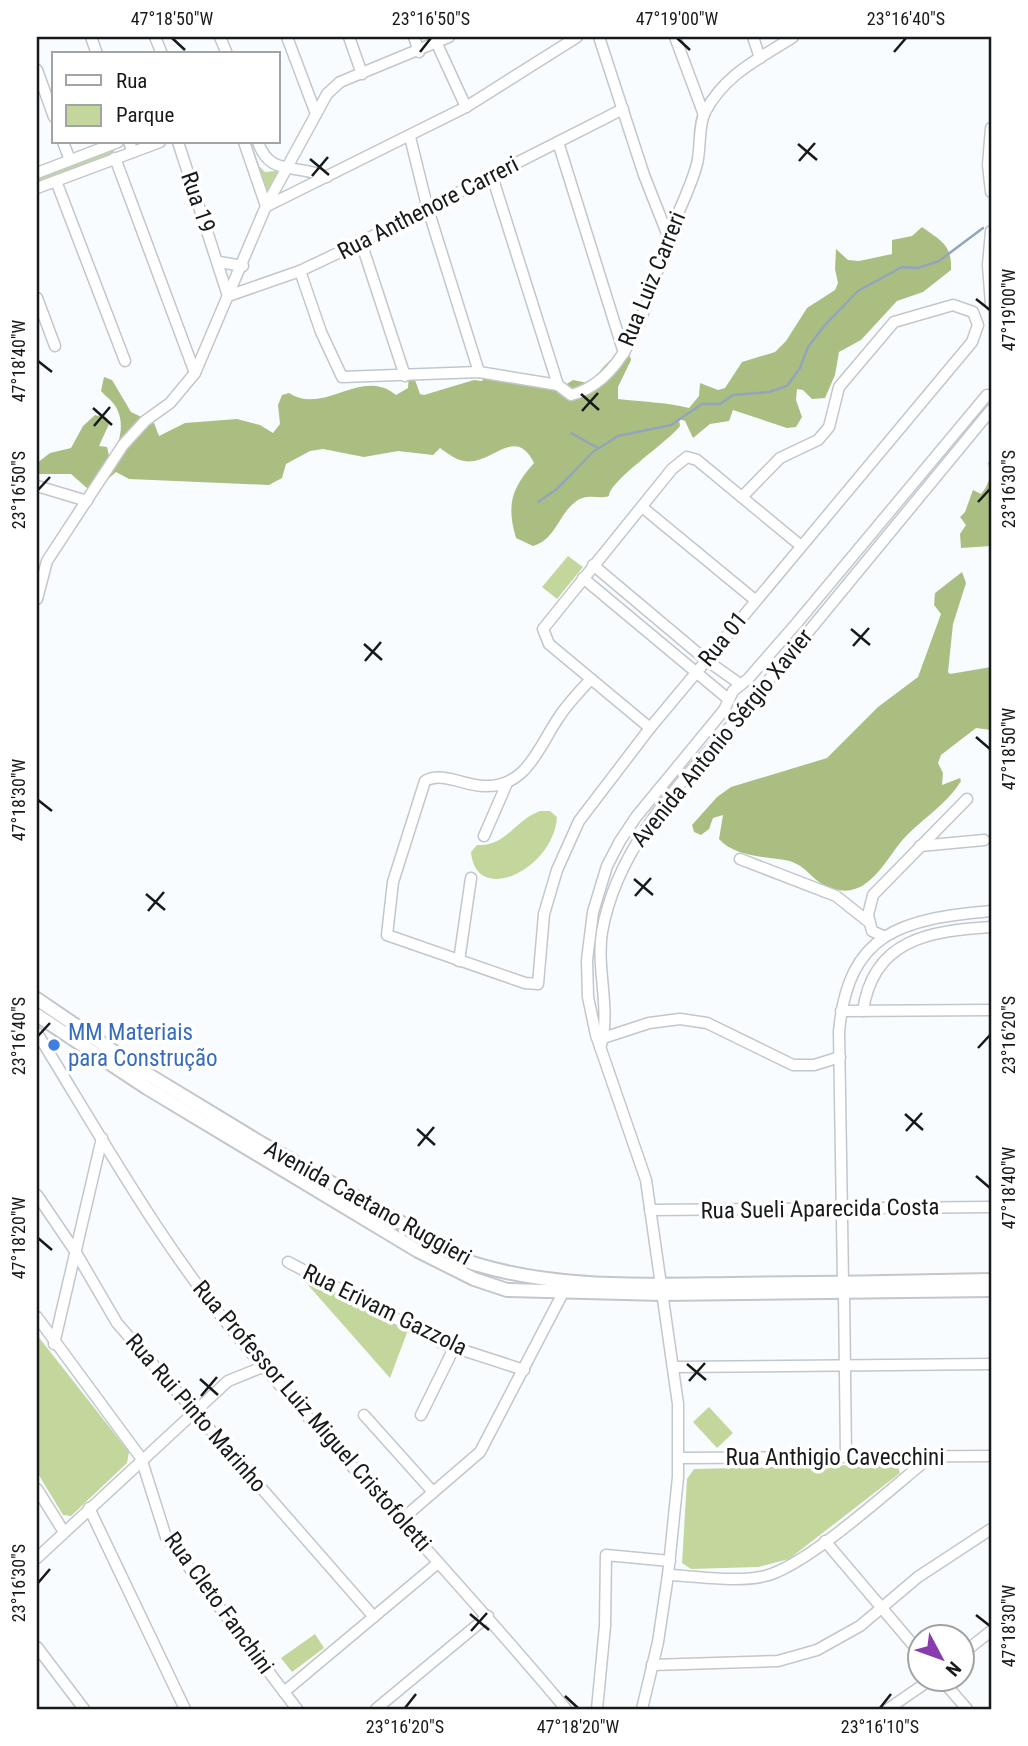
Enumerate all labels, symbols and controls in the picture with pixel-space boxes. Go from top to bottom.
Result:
text: 47°18'50"W [131,8,214,29]
text: 23°16'50"S [392,8,470,29]
text: 47°19'00"W [636,8,719,29]
text: 23°16'40"S [867,8,945,29]
legend [52,52,280,144]
text: Rua [116,69,147,93]
text: Parque [116,103,174,127]
street label: Rua Anthenore Carreri [333,151,523,265]
street label: Rua 19 [175,168,221,236]
street label: Rua Luiz Carreri [613,208,691,350]
text: 47°19'00"W [998,268,1019,351]
text: 47°18'40"W [8,319,29,402]
text: 23°16'30"S [998,450,1019,528]
text: 23°16'50"S [8,451,29,529]
street label: Rua 01 [693,606,753,672]
street label: Avenida Antonio Sérgio Xavier [626,624,818,852]
text: 47°18'50"W [998,707,1019,790]
text: 47°18'30"W [8,758,29,841]
text: 23°16'20"S [998,996,1019,1074]
text: 23°16'40"S [8,997,29,1075]
place label: MM Materiais para Construção [68,1019,218,1072]
marker: MM Materiais para Construção [46,1037,62,1053]
street label: Avenida Caetano Ruggieri [260,1135,476,1271]
text: 47°18'40"W [998,1146,1019,1229]
street label: Rua Sueli Aparecida Costa [700,1193,940,1225]
text: 47°18'20"W [8,1196,29,1279]
street label: Rua Erivam Gazzola [299,1259,471,1361]
street label: Rua Professor Luiz Miguel Cristofoletti [187,1275,437,1557]
street label: Rua Rui Pinto Marinho [120,1328,272,1498]
street label: Rua Anthigio Cavecchini [725,1444,945,1471]
street label: Rua Cleto Fanchini [159,1527,279,1679]
text: 23°16'30"S [8,1544,29,1622]
text: 47°18'30"W [998,1584,1019,1667]
north arrow [906,1624,976,1694]
text: N [941,1657,966,1681]
text: 23°16'20"S [366,1716,444,1737]
text: 47°18'20"W [537,1716,620,1737]
text: 23°16'10"S [841,1716,919,1737]

